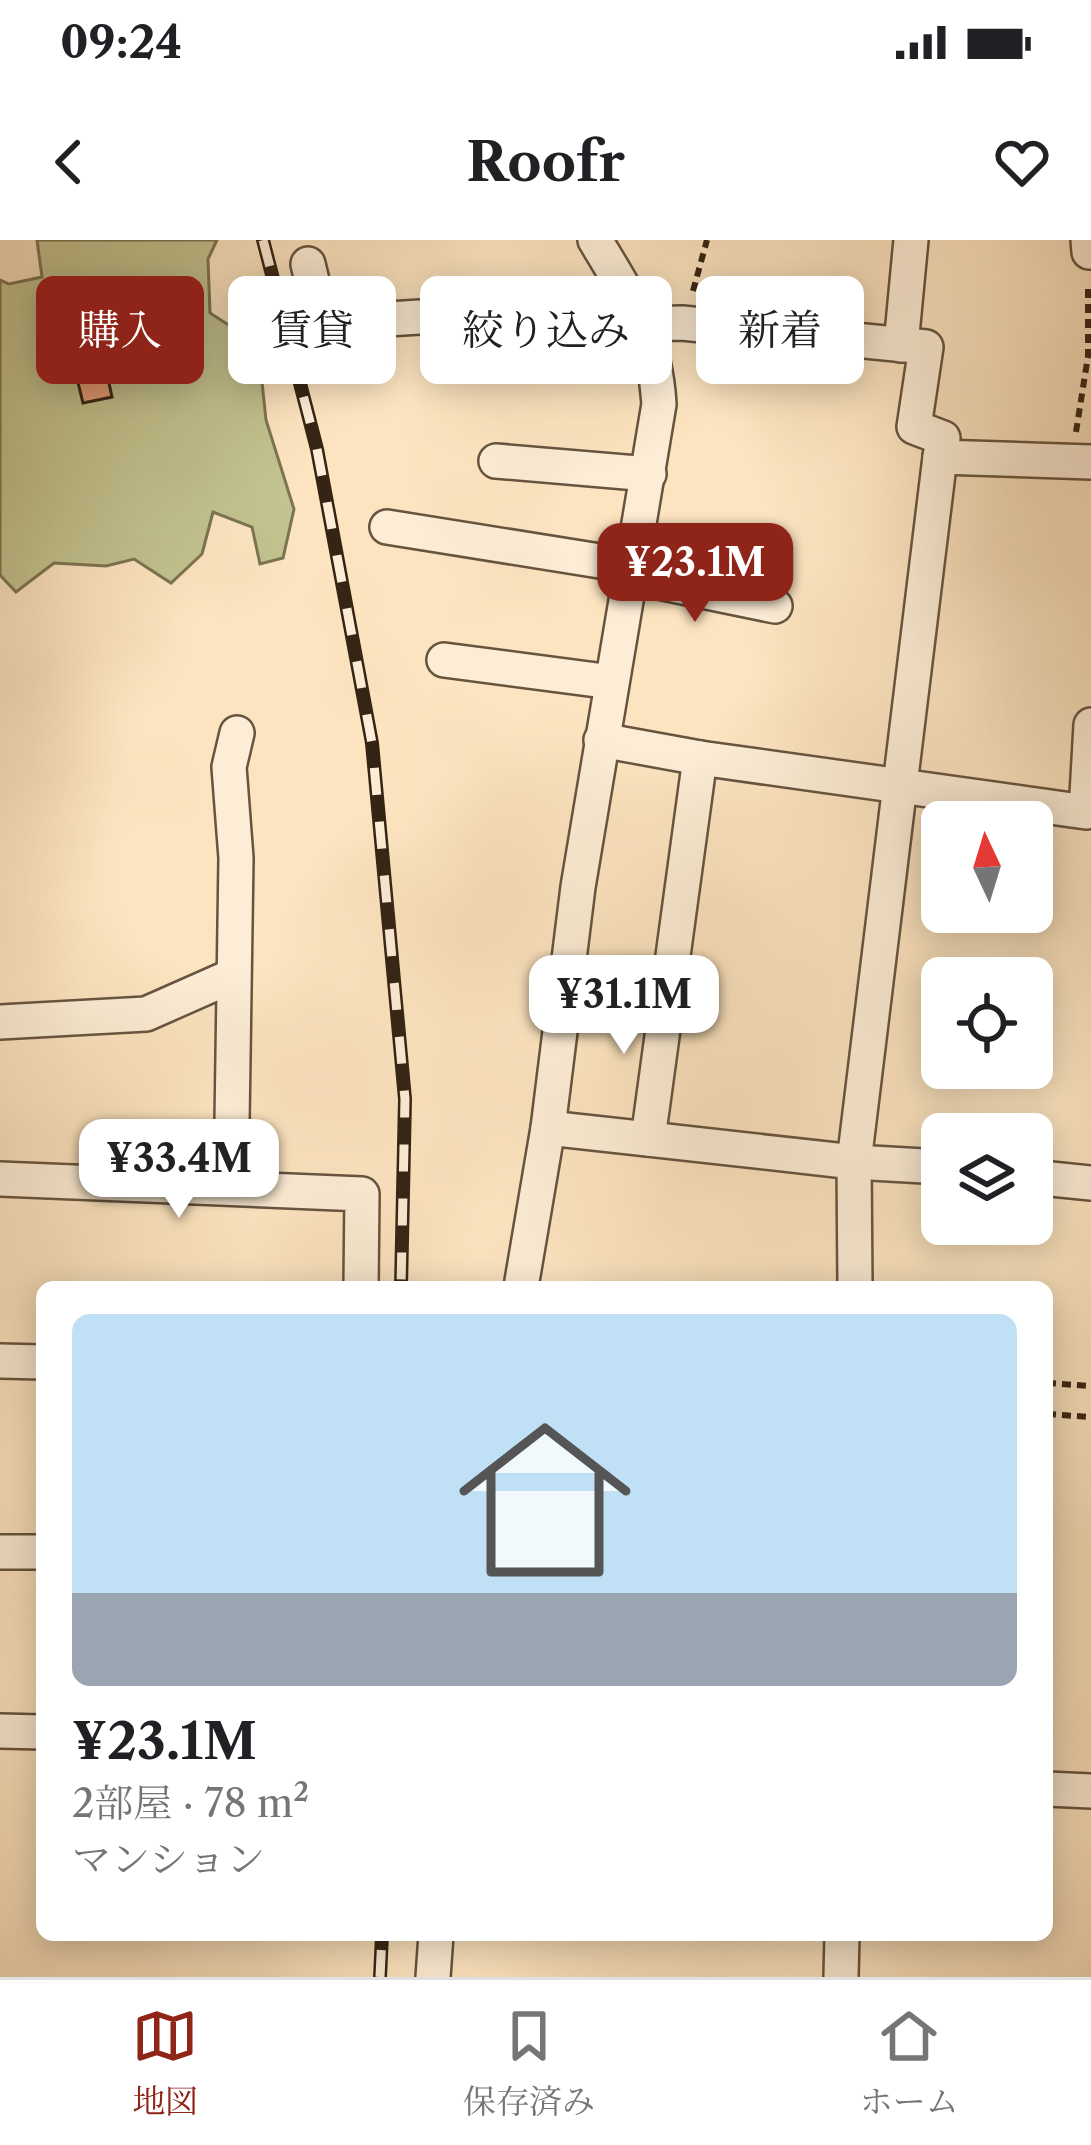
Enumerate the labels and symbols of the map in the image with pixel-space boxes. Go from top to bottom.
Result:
pin: ¥23.1M [597,523,793,625]
north arrow [921,801,1053,933]
pin: ¥31.1M [526,955,722,1057]
pin: ¥33.4M [81,1119,277,1221]

